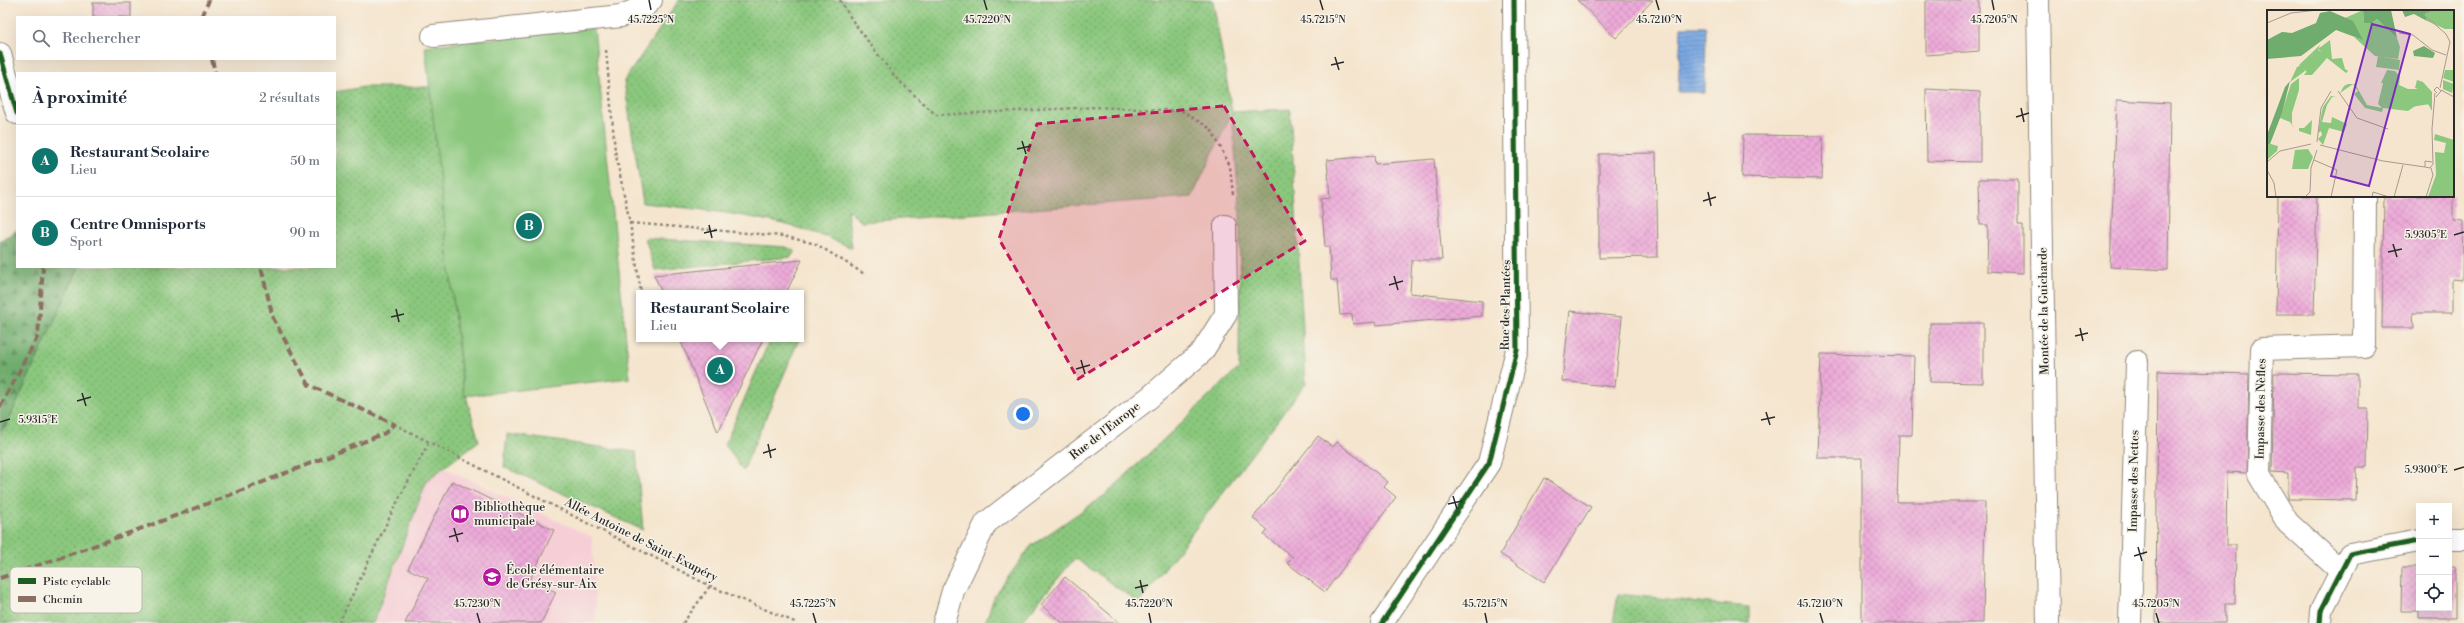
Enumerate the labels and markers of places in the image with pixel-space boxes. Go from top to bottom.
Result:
pin: B [516,211,542,241]
pin: A [707,355,733,385]
place label: Bibliothèque municipale [473,500,545,529]
library icon: Bibliothèque municipale [449,503,471,525]
place label: École élémentaire de Grésy-sur-Aix [506,561,604,592]
school or university icon: École élémentaire de Grésy-sur-Aix [481,566,503,588]

